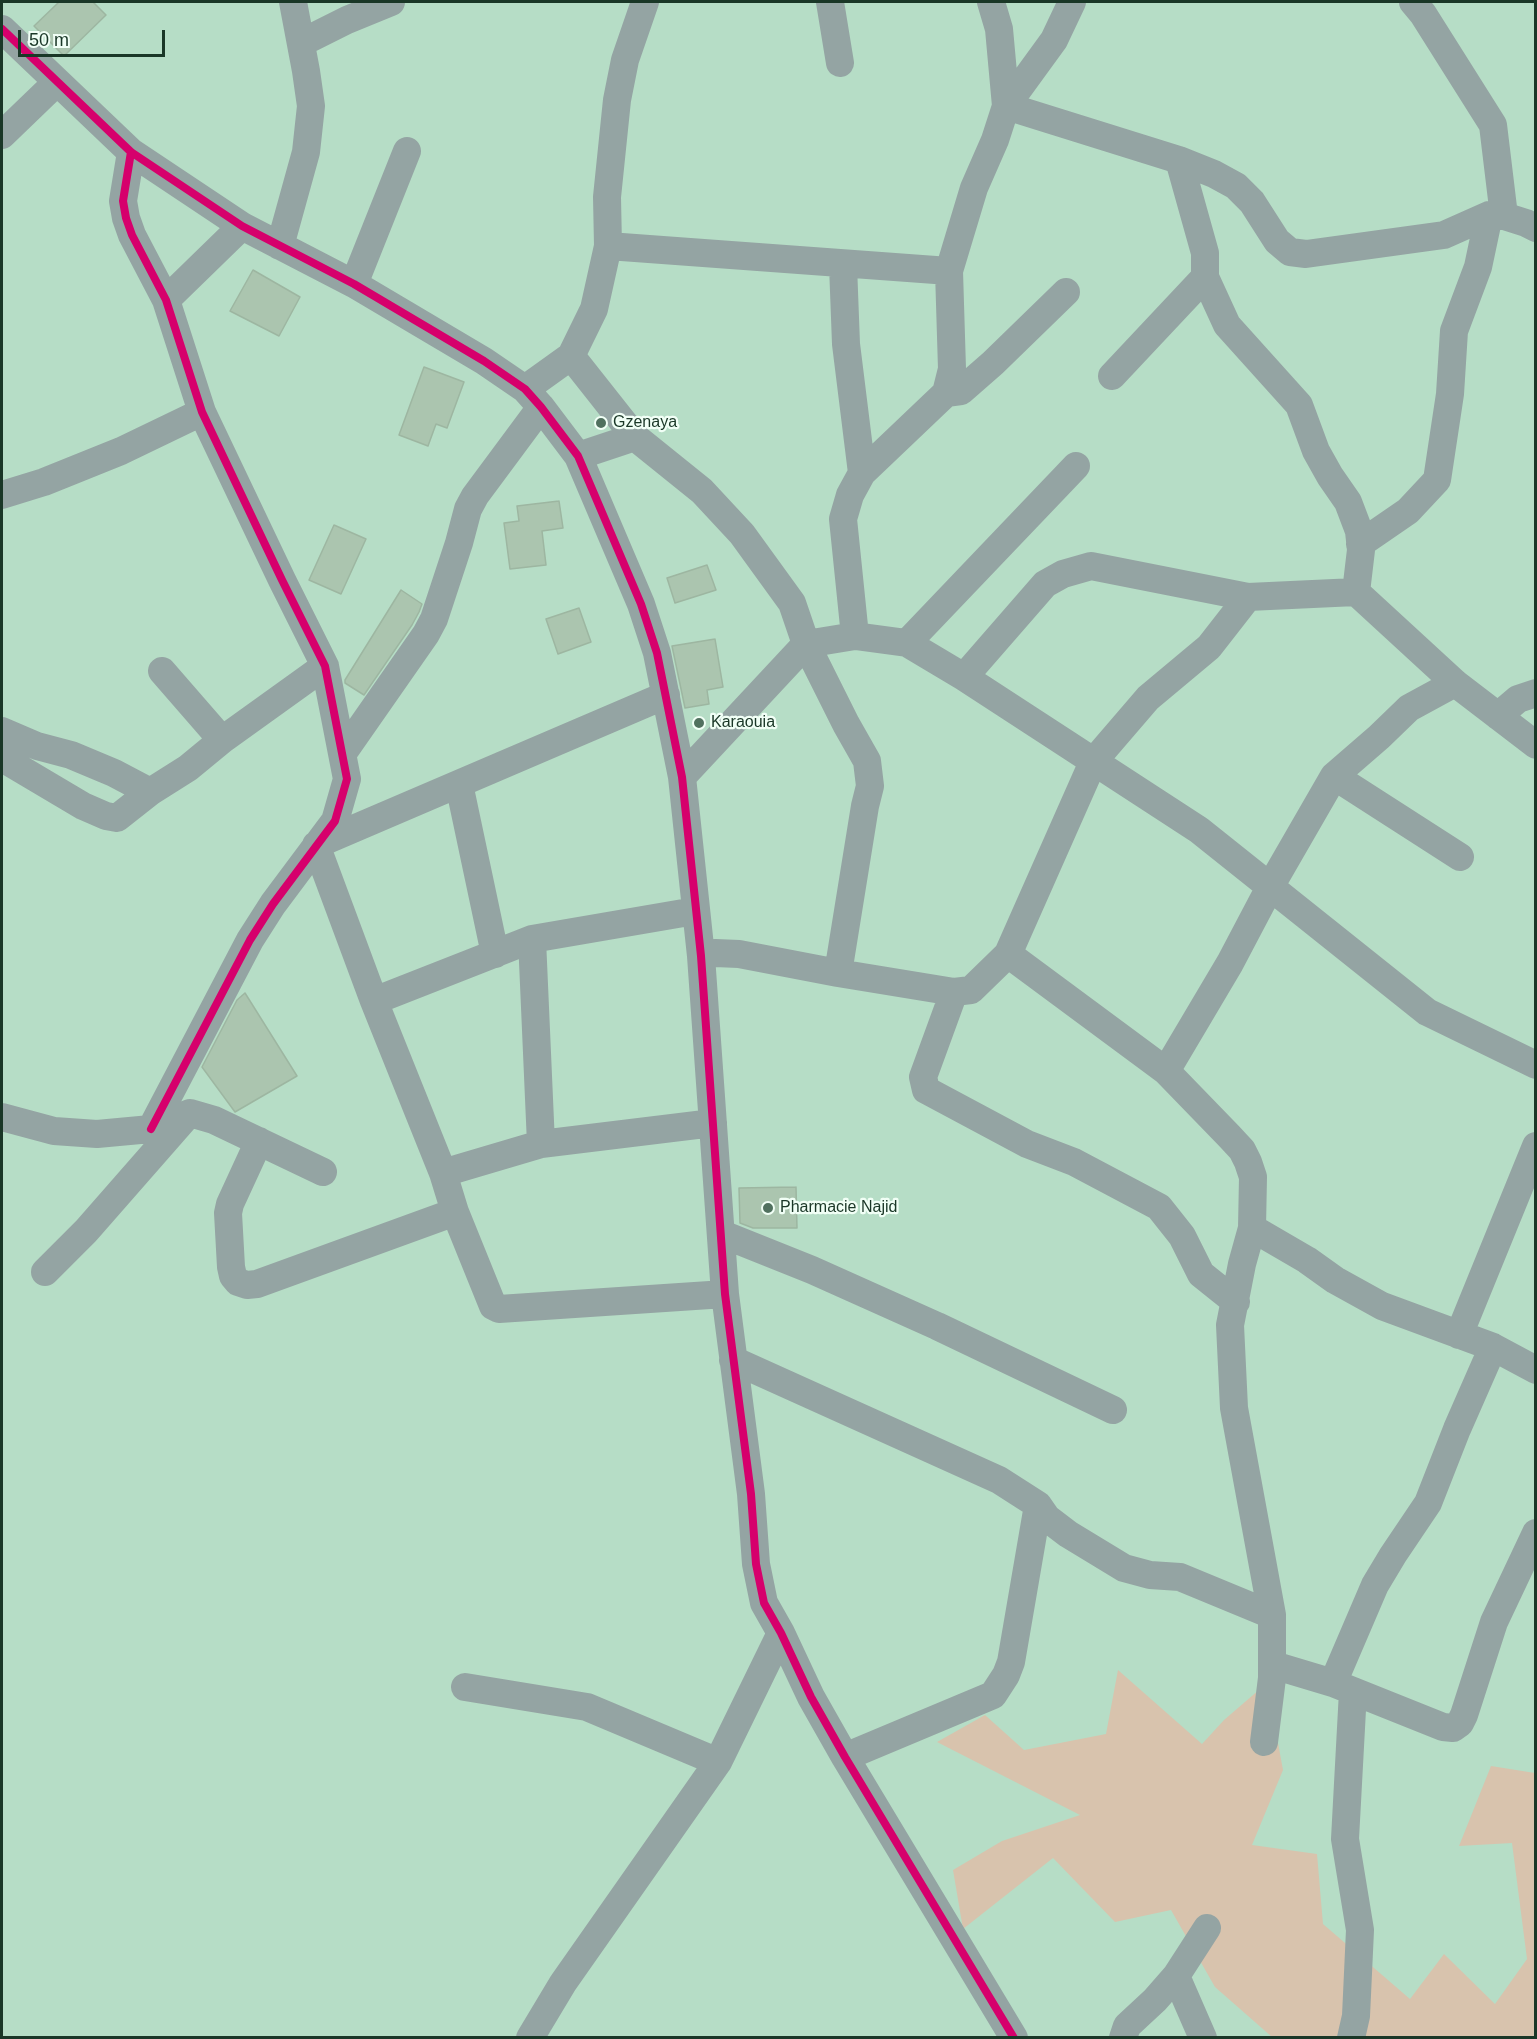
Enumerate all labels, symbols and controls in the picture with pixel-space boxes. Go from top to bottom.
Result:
scale bar [21,18,168,56]
text: 50 m [29,30,69,50]
place label: Gzenaya [613,413,677,433]
marker: Gzenaya [594,416,608,430]
place label: Karaouia [711,713,775,733]
marker: Karaouia [692,716,706,730]
place label: Pharmacie Najid [780,1198,897,1218]
marker: Pharmacie Najid [761,1201,775,1215]

